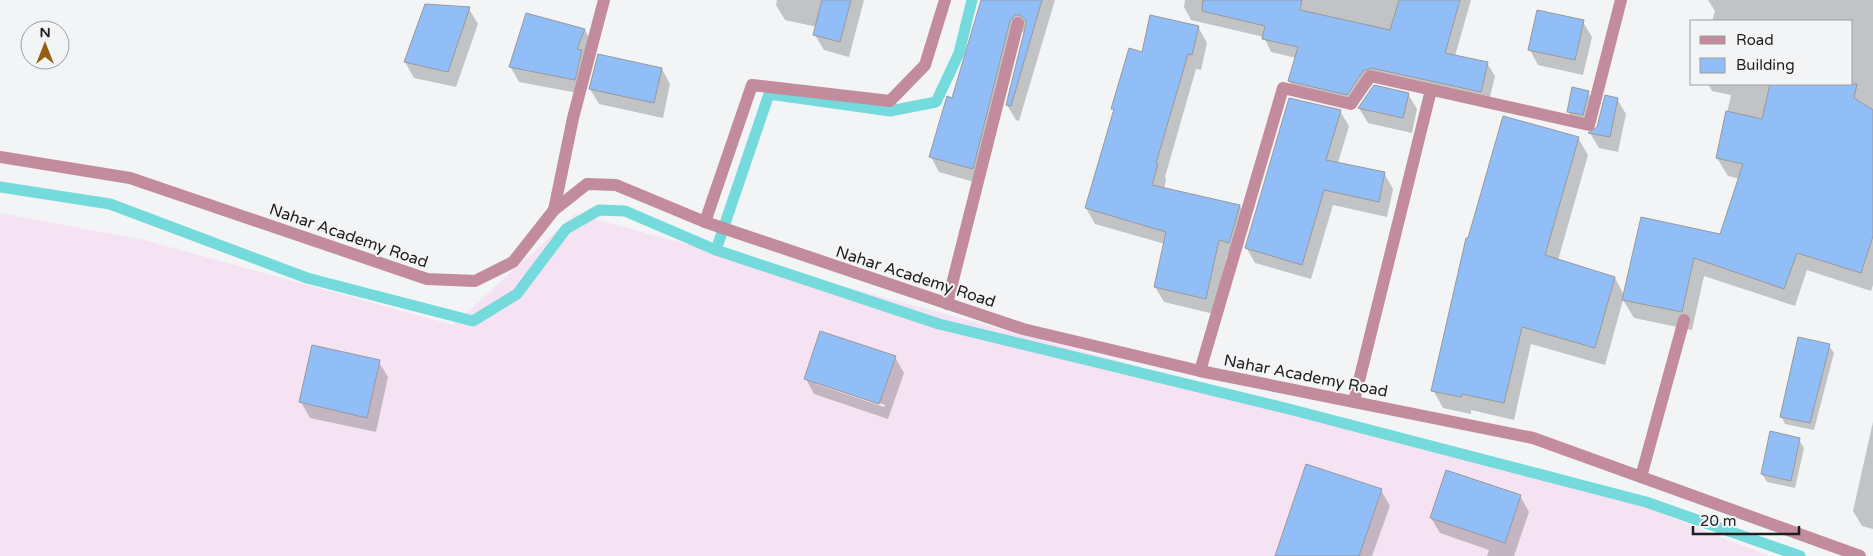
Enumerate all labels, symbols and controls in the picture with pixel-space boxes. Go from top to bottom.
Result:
north arrow [20,20,70,70]
legend [1690,20,1853,85]
text: N [39,24,51,41]
text: Road [1736,31,1774,49]
text: Building [1736,56,1795,74]
street label: Nahar Academy Road [267,199,431,273]
street label: Nahar Academy Road [833,242,998,312]
street label: Nahar Academy Road [1222,350,1390,402]
scale bar [1693,504,1799,536]
text: 20 m [1700,512,1737,530]

